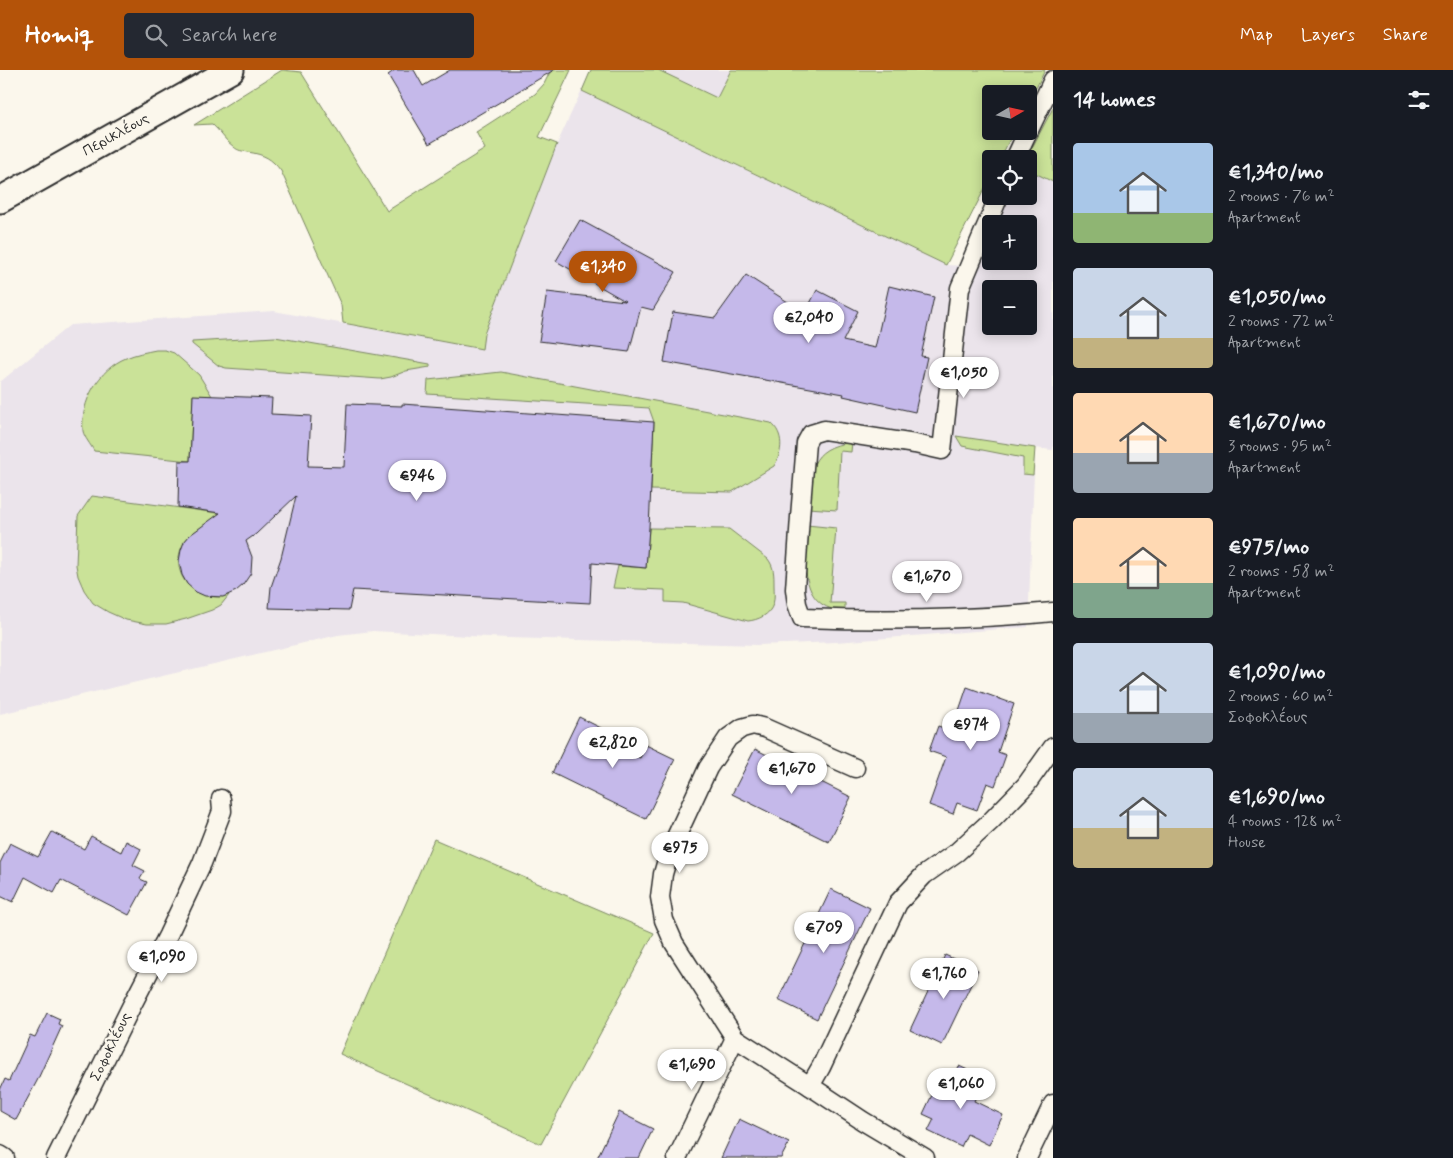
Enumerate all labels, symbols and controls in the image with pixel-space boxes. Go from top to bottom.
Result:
search box [124,13,474,58]
text: Homiq [25,20,94,51]
icon: search [142,21,170,49]
text: Search here [182,23,277,48]
text: Map [1240,23,1273,47]
text: Layers [1301,23,1355,47]
text: Share [1383,23,1428,47]
north arrow [982,85,1038,140]
map controls [982,85,1037,335]
text: 14 homes [1073,86,1156,114]
icon: filters [1405,86,1433,114]
street label: Περικλέους [79,108,153,161]
button: locate [982,150,1037,205]
text: €1,340/mo [1228,158,1324,186]
icon: home [1113,163,1173,223]
text: 2 rooms · 76 m² [1228,186,1335,207]
text: Apartment [1228,207,1301,228]
button: + [982,215,1037,270]
pin: €1,340 [562,250,644,293]
text: €1,340 [580,256,626,277]
button: − [982,280,1037,335]
text: €1,050/mo [1228,283,1326,311]
icon: home [1113,288,1173,348]
pin: €2,040 [768,302,850,344]
text: €2,040 [784,307,834,328]
text: 2 rooms · 72 m² [1228,311,1334,332]
text: Apartment [1228,332,1301,353]
pin: €1,050 [923,356,1005,399]
text: €1,050 [940,362,988,383]
text: €1,670/mo [1228,408,1326,436]
icon: home [1113,413,1173,473]
text: 3 rooms · 95 m² [1228,436,1332,457]
text: Apartment [1228,457,1301,478]
pin: €946 [387,460,447,502]
text: €946 [399,465,435,486]
text: €975/mo [1228,533,1309,561]
icon: home [1113,538,1173,598]
pin: €1,670 [886,560,968,603]
text: 2 rooms · 58 m² [1228,561,1334,582]
text: €1,670 [903,566,951,587]
text: Apartment [1228,582,1301,603]
text: €1,090/mo [1228,658,1325,686]
icon: home [1113,663,1173,723]
text: 2 rooms · 60 m² [1228,686,1333,707]
text: Σοφοκλέους [1228,707,1307,728]
pin: €974 [941,708,1001,751]
text: €974 [953,714,989,735]
pin: €2,820 [572,726,654,769]
text: €2,820 [588,732,638,753]
pin: €1,670 [751,752,833,795]
text: €1,670 [768,758,816,779]
text: €1,690/mo [1228,783,1325,811]
icon: home [1113,788,1173,848]
text: 4 rooms · 128 m² [1228,811,1342,832]
pin: €975 [650,832,710,874]
text: House [1228,832,1266,853]
text: €975 [662,837,698,858]
pin: €709 [794,912,854,954]
text: €709 [805,917,843,938]
pin: €1,090 [121,940,203,983]
text: €1,090 [138,946,186,967]
pin: €1,760 [903,958,985,1000]
text: €1,760 [921,963,967,984]
street label: Σοφοκλέους [86,1009,137,1085]
pin: €1,690 [651,1048,733,1091]
text: €1,690 [668,1054,716,1075]
pin: €1,060 [920,1068,1002,1110]
text: €1,060 [938,1073,984,1094]

